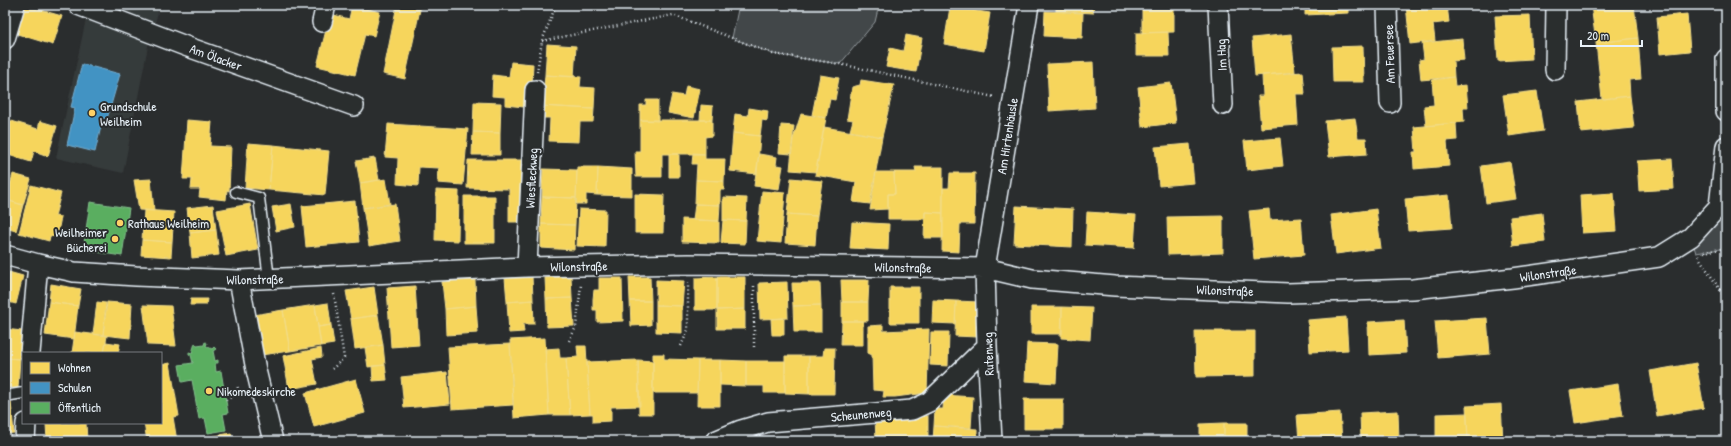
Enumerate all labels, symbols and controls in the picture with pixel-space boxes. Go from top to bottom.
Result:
scale bar [1581,22,1642,48]
street label: Am Feuersee [1379,24,1399,84]
text: 20 m [1587,27,1609,44]
street label: Im Hag [1211,38,1231,71]
street label: Am Ölacker [187,39,245,75]
place label: Grundschule Weilheim [100,97,157,130]
street label: Am Hirtenhäusle [992,97,1022,175]
marker: Grundschule Weilheim [87,108,97,118]
street label: Wiesfleckweg [520,147,542,209]
place label: Rathaus Weilheim [128,214,209,232]
marker: Rathaus Weilheim [115,218,125,228]
place label: Weilheimer Bücherei [55,223,107,256]
marker: Weilheimer Bücherei [110,234,120,244]
street label: Wilonstraße [550,257,608,275]
street label: Wilonstraße [874,258,932,276]
street label: Wilonstraße [1518,260,1578,286]
street label: Wilonstraße [226,270,284,288]
street label: Wilonstraße [1196,280,1254,300]
street label: Rutenweg [978,332,998,376]
legend [22,352,162,424]
text: Wohnen [58,359,91,376]
text: Schulen [58,379,91,396]
place label: Nikomedeskirche [217,382,296,400]
marker: Nikomedeskirche [204,386,214,396]
text: Öffentlich [58,399,101,416]
street label: Scheunenweg [830,402,892,426]

